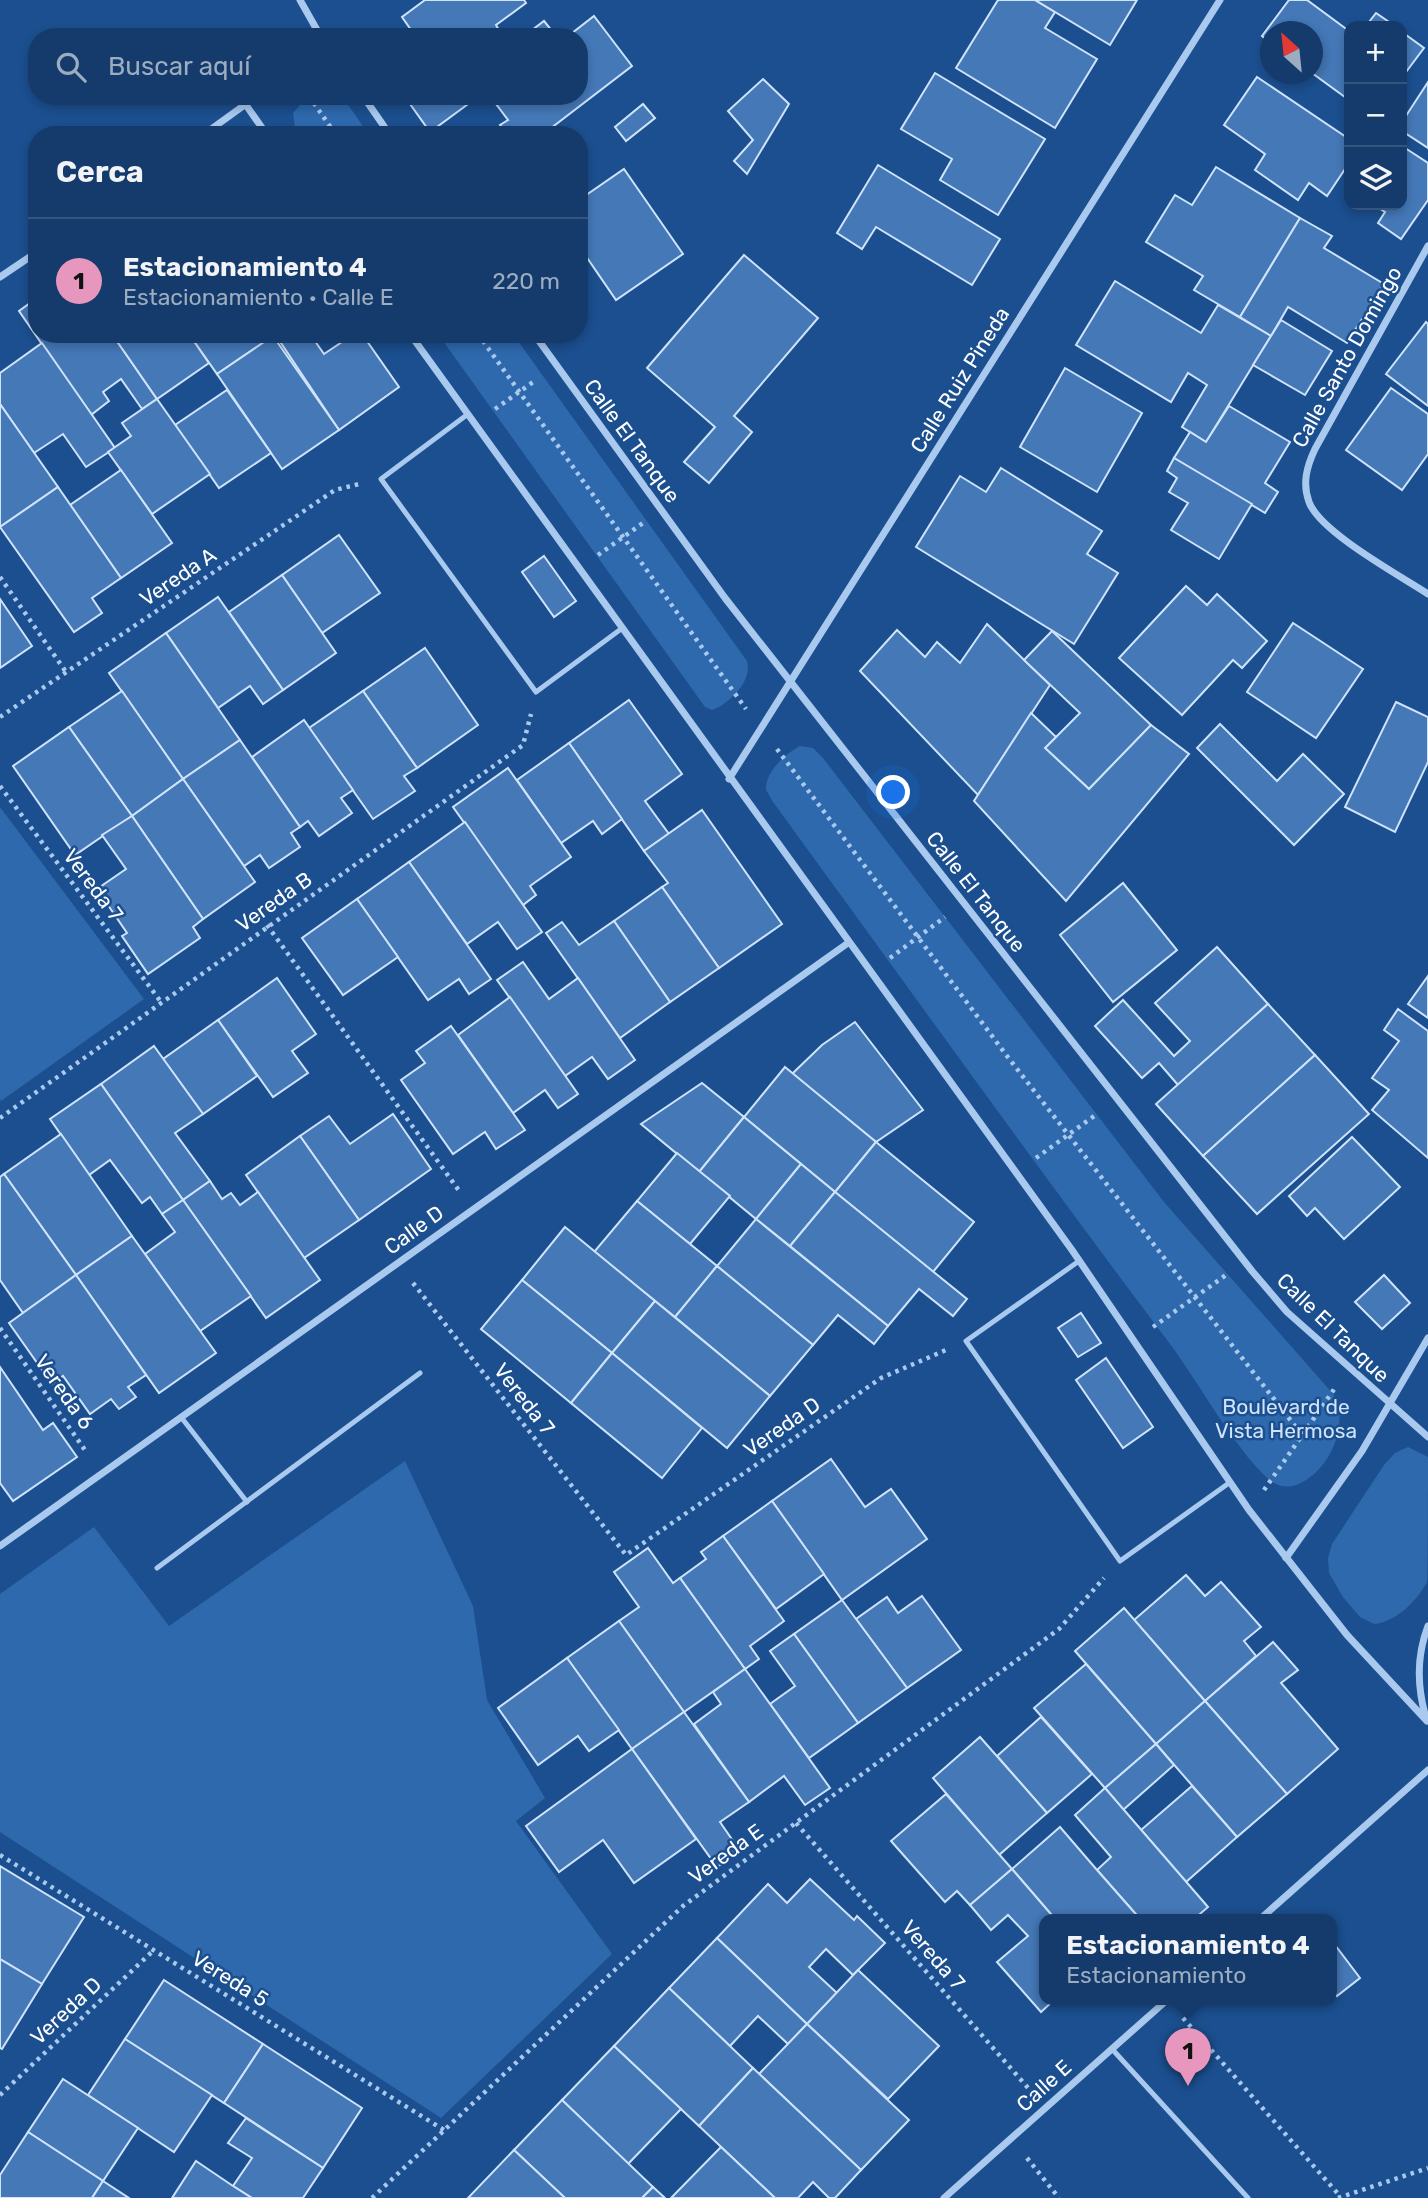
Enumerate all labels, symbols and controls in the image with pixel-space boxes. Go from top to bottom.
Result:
north arrow [1260,21,1323,84]
map controls [1344,21,1407,210]
button: + [1344,21,1407,84]
search box [28,28,588,105]
icon: search [52,48,90,86]
text: Buscar aquí [108,51,250,82]
button: − [1344,84,1407,147]
button: layers [1344,147,1407,210]
text: Cerca [56,154,144,190]
text: Estacionamiento 4 [123,252,367,283]
street label: Calle Santo Domingo [1286,262,1407,452]
text: 1 [73,267,85,295]
text: 220 m [492,267,560,295]
text: Estacionamiento · Calle E [123,283,394,311]
street label: Calle Ruiz Pineda [905,302,1014,457]
street label: Calle El Tanque [579,374,686,507]
street label: Vereda A [135,542,221,611]
your location [876,775,910,809]
street label: Calle El Tanque [921,826,1031,957]
street label: Vereda 7 [58,844,129,926]
street label: Vereda B [231,866,317,937]
street label: Calle D [379,1200,448,1259]
street label: Calle El Tanque [1272,1268,1395,1388]
street label: Vereda 6 [30,1349,99,1434]
street label: Vereda 7 [489,1358,560,1440]
street label: Vereda D [739,1391,825,1462]
park label: Boulevard de Vista Hermosa [1215,1394,1357,1443]
street label: Vereda E [684,1818,768,1889]
popup [1039,1914,1337,2005]
street label: Vereda 7 [896,1915,971,1995]
text: Estacionamiento 4 [1066,1930,1310,1961]
street label: Vereda 5 [187,1945,273,2012]
text: Estacionamiento [1066,1961,1246,1989]
street label: Vereda D [25,1972,106,2050]
pin: 1 [1165,2028,1211,2086]
street label: Calle E [1011,2054,1076,2117]

